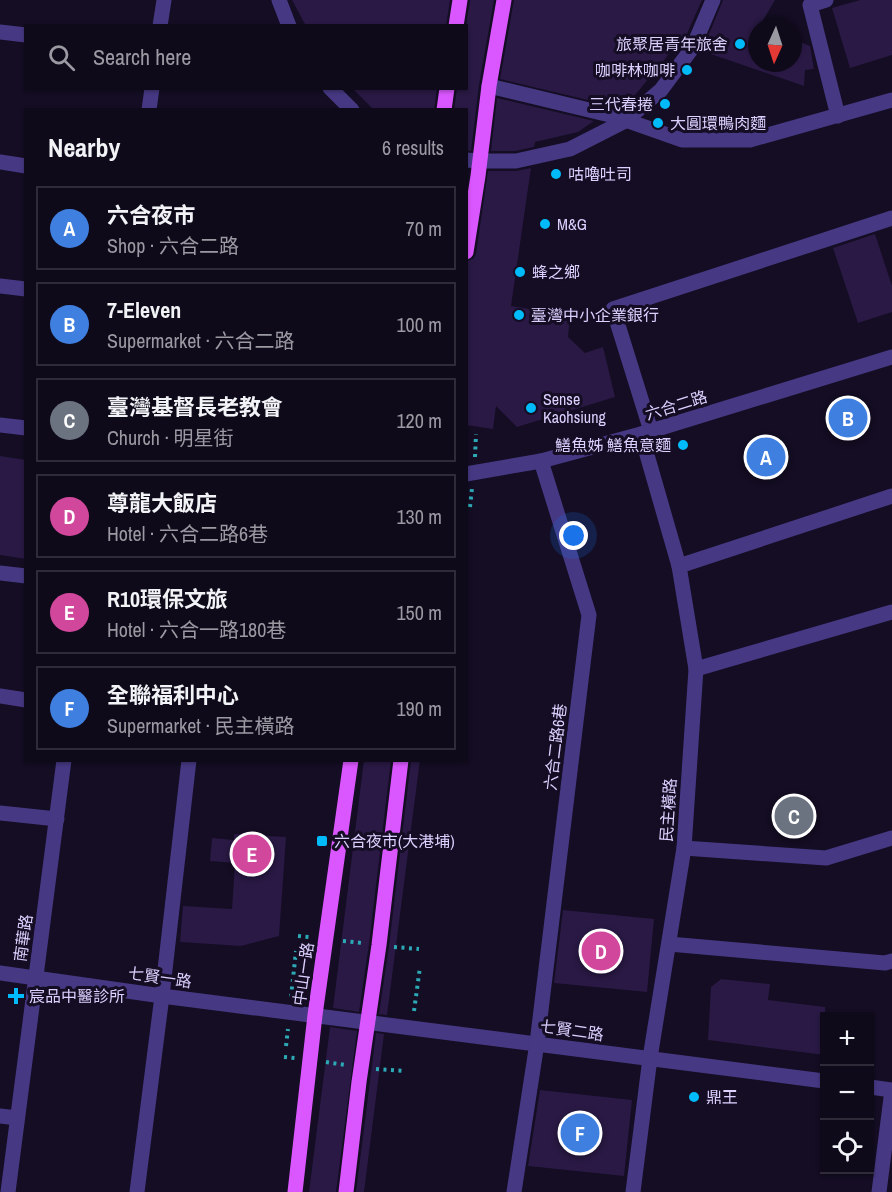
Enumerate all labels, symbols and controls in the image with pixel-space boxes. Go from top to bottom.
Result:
north arrow [748,18,802,72]
search box [24,24,468,90]
place label: 旅聚居青年旅舍 [616,33,728,55]
marker: 旅聚居青年旅舍 [733,37,747,51]
icon: search [45,41,78,74]
text: Search here [93,42,191,72]
place label: 咖啡林咖啡 [595,59,675,81]
marker: 咖啡林咖啡 [680,63,694,77]
place label: 三代春捲 [589,93,653,115]
marker: 三代春捲 [658,97,672,111]
place label: 大圓環鴨肉麵 [670,112,766,134]
marker: 大圓環鴨肉麵 [651,116,665,130]
text: Nearby [48,130,120,165]
text: 6 results [382,134,444,161]
place label: 咕嚕吐司 [568,163,632,185]
marker: 咕嚕吐司 [549,167,563,181]
text: 六合夜市 [107,200,195,230]
place label: M&G [557,213,587,235]
text: A [64,215,75,242]
text: 70 m [406,215,442,242]
marker: M&G [538,217,552,231]
text: Shop · 六合二路 [107,232,239,259]
place label: 蜂之鄉 [532,261,580,283]
marker: 蜂之鄉 [513,265,527,279]
text: 7-Eleven [107,295,181,325]
place label: 臺灣中小企業銀行 [531,304,659,326]
marker: 臺灣中小企業銀行 [512,308,526,322]
text: B [64,311,75,338]
text: 100 m [396,311,442,338]
text: Supermarket · 六合二路 [107,327,295,354]
street label: 六合二路 [642,385,710,425]
place label: Sense Kaohsiung [543,388,606,428]
text: 臺灣基督長老教會 [107,392,283,422]
pin: B [828,396,868,440]
marker: Sense Kaohsiung [524,401,538,415]
text: C [64,407,75,434]
text: 120 m [396,407,442,434]
text: Church · 明星街 [107,424,234,451]
place label: 鱔魚姊 鱔魚意麵 [555,434,671,456]
pin: A [746,434,786,480]
marker: 鱔魚姊 鱔魚意麵 [676,438,690,452]
text: 尊龍大飯店 [107,488,217,518]
text: D [64,503,75,530]
text: 130 m [396,503,442,530]
text: Hotel · 六合二路6巷 [107,520,268,547]
your location [559,521,588,550]
text: R10環保文旅 [107,584,228,614]
text: E [64,599,75,626]
text: 150 m [396,599,442,626]
text: Hotel · 六合一路180巷 [107,616,286,643]
text: 全聯福利中心 [107,680,239,710]
text: F [64,695,75,722]
text: 190 m [396,695,442,722]
street label: 六合二路6巷 [539,702,571,792]
text: Supermarket · 民主橫路 [107,712,295,739]
street label: 民主橫路 [655,777,681,843]
pin: C [774,794,814,838]
place label: 六合夜市(大港埔) [334,830,455,852]
pin: E [232,832,272,876]
marker: 六合夜市(大港埔) [315,834,329,848]
street label: 南華路 [9,913,37,963]
pin: D [582,928,620,974]
street label: 中山一路 [288,941,318,1007]
street label: 七賢一路 [127,962,193,992]
place label: 宸品中醫診所 [29,985,125,1007]
marker: 宸品中醫診所 [7,987,25,1005]
map controls [820,1012,874,1174]
button: + [820,1012,874,1066]
street label: 七賢二路 [539,1015,605,1045]
button: − [820,1066,874,1120]
place label: 鼎王 [706,1086,738,1108]
marker: 鼎王 [687,1090,701,1104]
pin: F [560,1110,600,1156]
button: locate [820,1120,874,1174]

